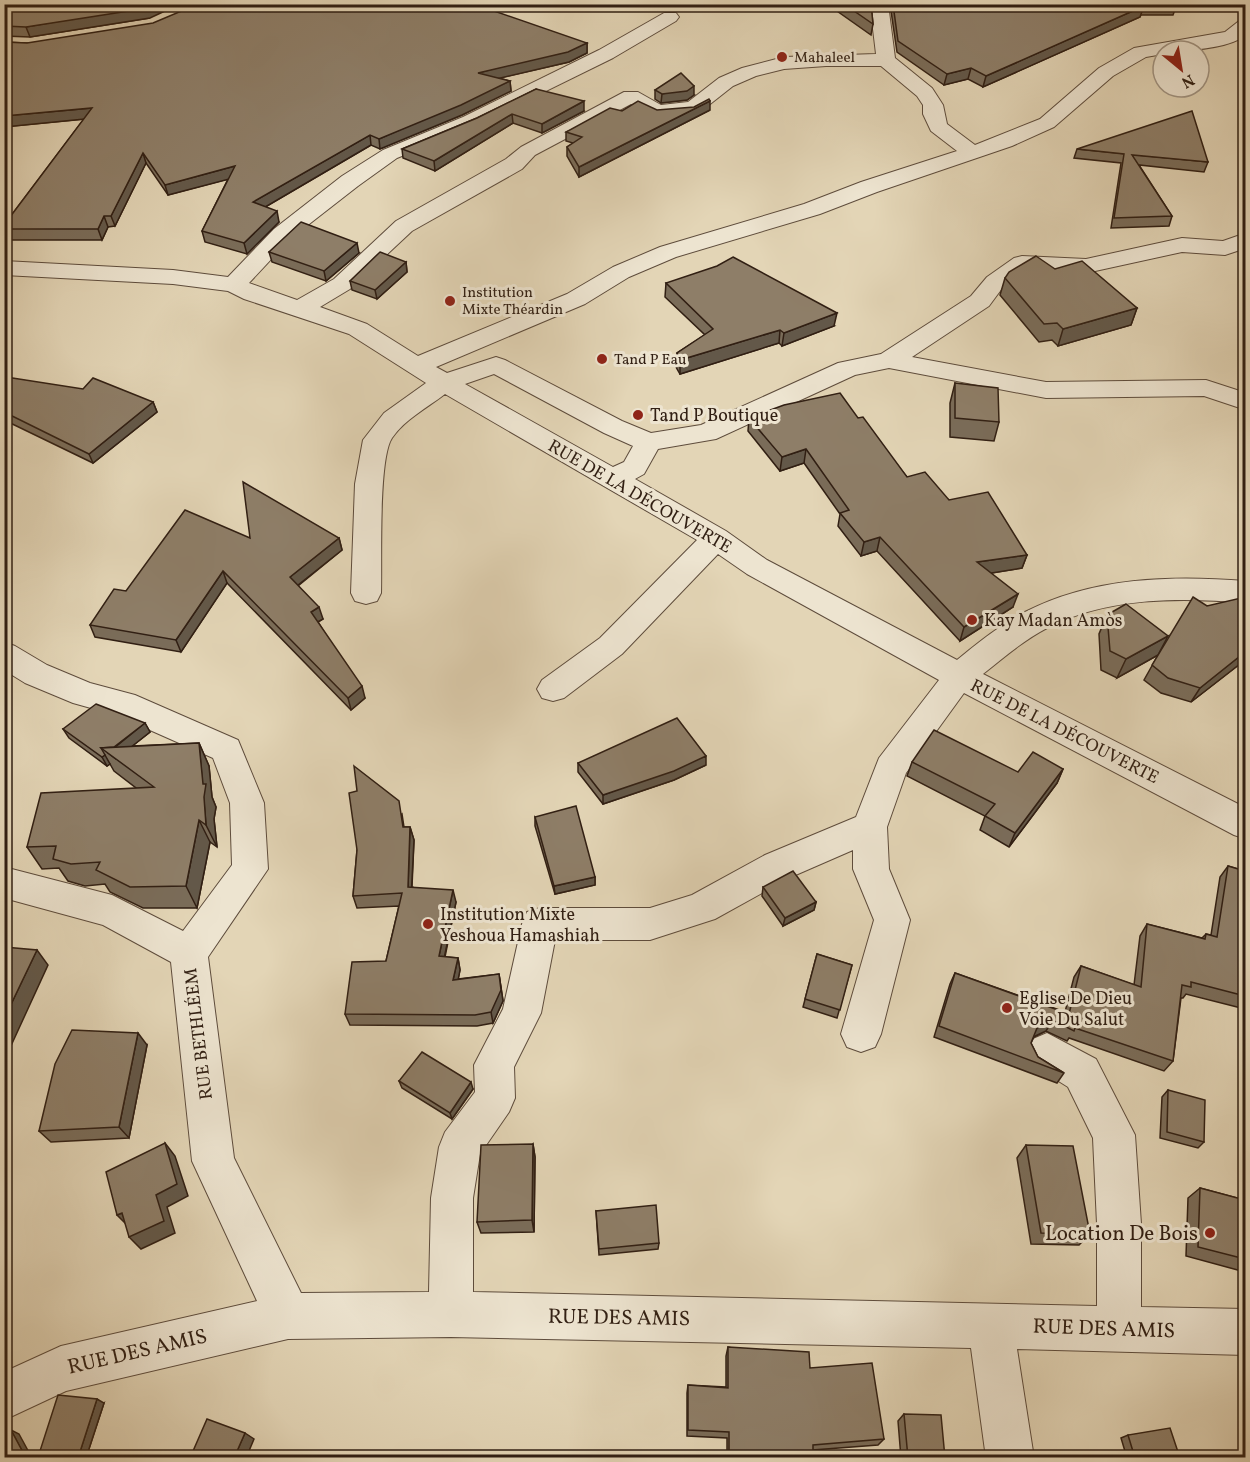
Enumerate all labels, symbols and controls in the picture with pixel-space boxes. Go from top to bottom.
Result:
north arrow [1151,39,1211,99]
place label: Mahaleel [794,48,855,69]
marker: Mahaleel [775,50,789,64]
text: N [1177,68,1198,93]
place label: Institution Mixte Théardin [462,283,563,321]
marker: Institution Mixte Théardin [443,294,457,308]
place label: Tand P Eau [614,350,686,371]
marker: Tand P Eau [595,352,609,366]
place label: Tand P Boutique [650,404,778,429]
marker: Tand P Boutique [631,408,645,422]
street label: RUE DE LA DÉCOUVERTE [543,434,736,560]
place label: Kay Madan Amòs [984,609,1123,634]
marker: Kay Madan Amòs [965,613,979,627]
street label: RUE DE LA DÉCOUVERTE [966,674,1163,791]
place label: Institution Mixte Yeshoua Hamashiah [440,903,600,949]
marker: Institution Mixte Yeshoua Hamashiah [421,917,435,931]
street label: RUE BETHLÉEM [179,966,220,1101]
place label: Eglise De Dieu Voie Du Salut [1019,987,1132,1033]
marker: Eglise De Dieu Voie Du Salut [1000,1001,1014,1015]
place label: Location De Bois [1045,1220,1198,1249]
marker: Location De Bois [1203,1226,1217,1240]
street label: RUE DES AMIS [547,1303,690,1334]
street label: RUE DES AMIS [1032,1313,1176,1346]
street label: RUE DES AMIS [65,1322,210,1383]

